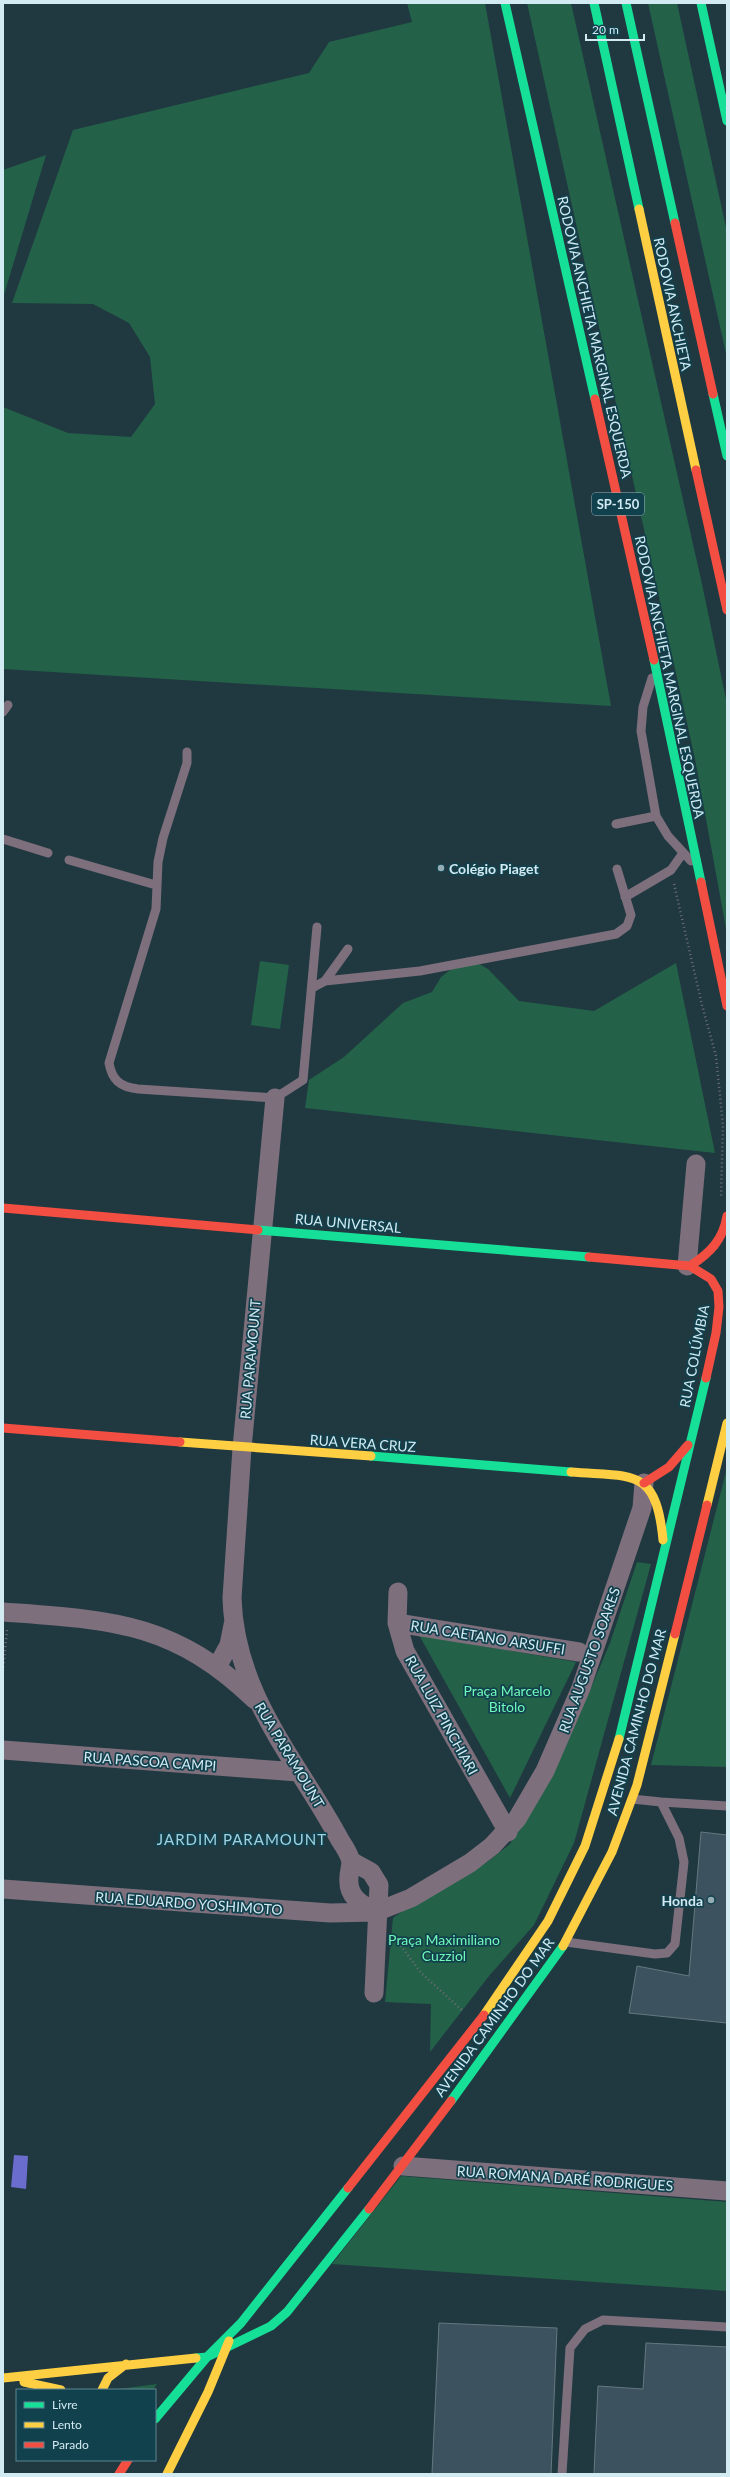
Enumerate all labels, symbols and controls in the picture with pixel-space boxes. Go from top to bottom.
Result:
scale bar [586,16,644,42]
text: 20 m [592,22,619,37]
street label: RODOVIA ANCHIETA MARGINAL ESQUERDA [554,194,636,480]
street label: RODOVIA ANCHIETA [651,236,696,373]
road number: SP-150 [592,493,644,515]
street label: RODOVIA ANCHIETA MARGINAL ESQUERDA [632,534,708,821]
place label: Colégio Piaget [449,860,539,877]
marker: Colégio Piaget [436,863,446,873]
street label: RUA UNIVERSAL [294,1210,402,1236]
street label: RUA PARAMOUNT [236,1298,264,1420]
street label: RUA COLÚMBIA [676,1303,712,1409]
street label: RUA VERA CRUZ [309,1431,417,1455]
street label: RUA AUGUSTO SOARES [555,1585,623,1735]
street label: RUA CAETANO ARSUFFI [410,1616,566,1658]
street label: AVENIDA CAMINHO DO MAR [603,1627,669,1817]
street label: RUA LUIZ PINCHIARI [402,1652,482,1778]
park label: Praça Marcelo Bitolo [463,1682,551,1715]
street label: RUA PARAMOUNT [252,1699,329,1812]
street label: RUA PASCOA CAMPI [83,1748,217,1774]
district label: JARDIM PARAMOUNT [157,1830,327,1848]
street label: RUA EDUARDO YOSHIMOTO [95,1888,283,1918]
place label: Honda [661,1892,703,1909]
marker: Honda [706,1895,716,1905]
park label: Praça Maximiliano Cuzziol [388,1931,500,1964]
street label: AVENIDA CAMINHO DO MAR [431,1934,558,2100]
street label: RUA ROMANA DARÉ RODRIGUES [456,2162,674,2194]
legend [16,2389,156,2461]
text: Livre [52,2397,78,2412]
text: Lento [52,2417,82,2432]
text: Parado [52,2437,89,2452]

